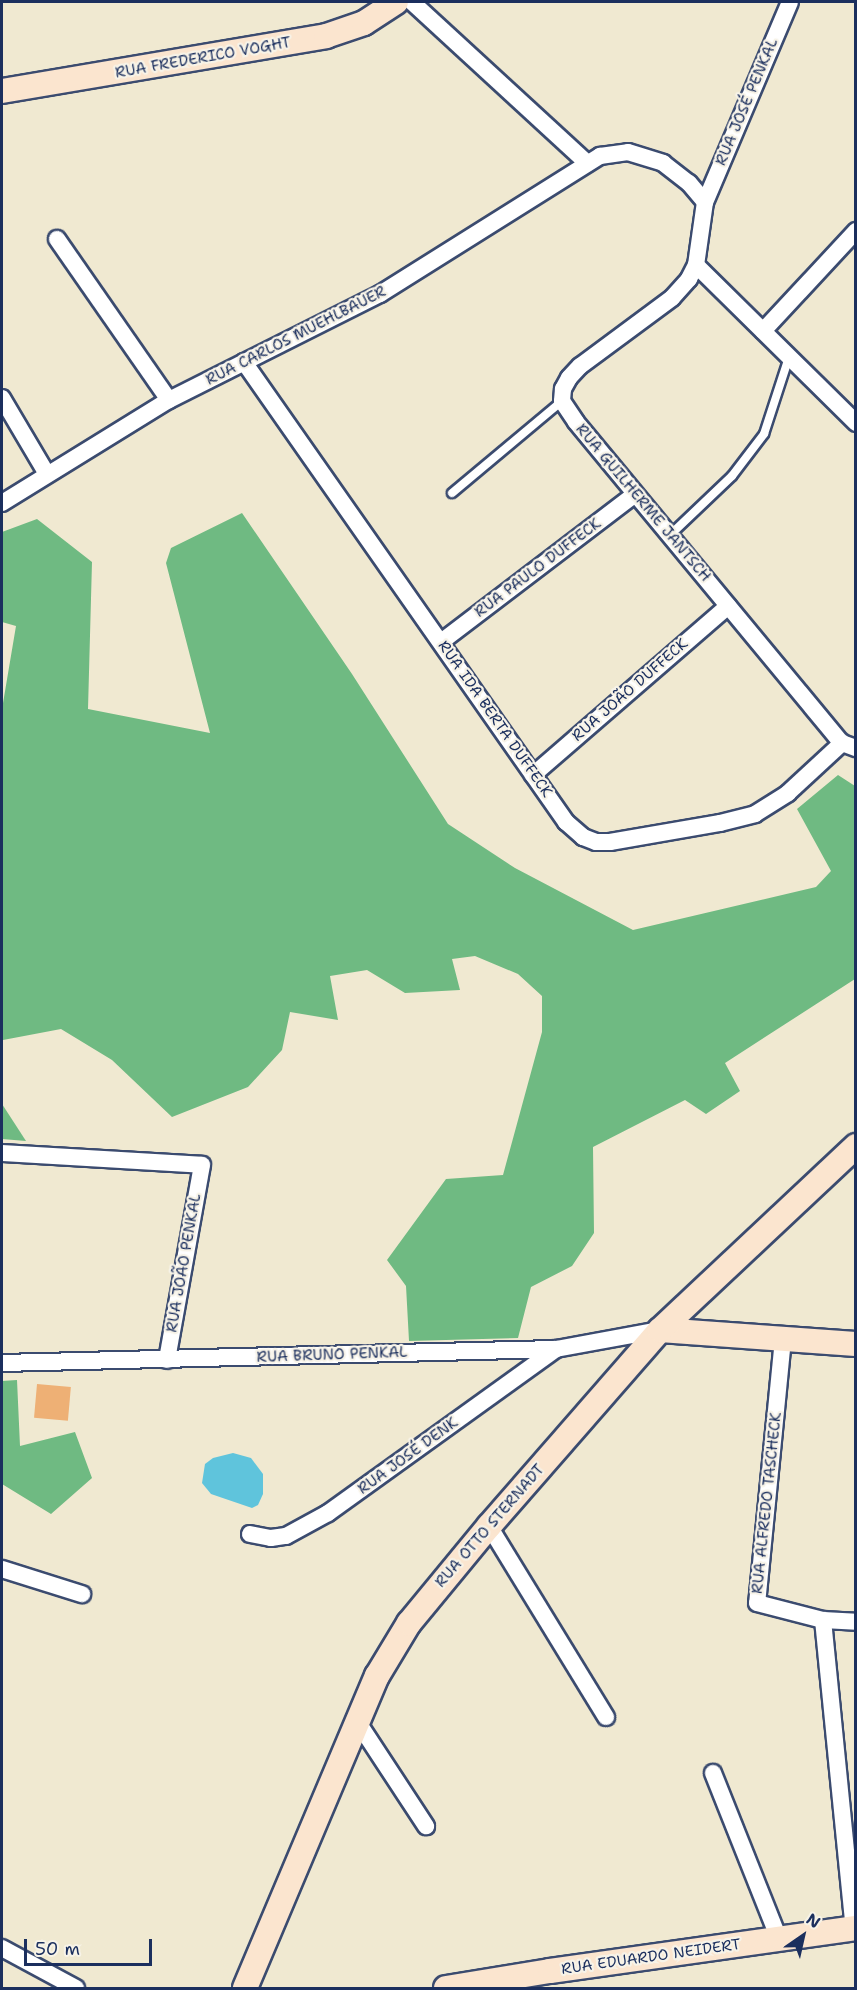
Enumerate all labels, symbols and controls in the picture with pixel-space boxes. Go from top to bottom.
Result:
street label: RUA FREDERICO VOGHT [114,34,292,82]
street label: RUA JOSÉ PENKAL [712,36,782,168]
street label: RUA CARLOS MUEHLBAUER [203,283,389,389]
street label: RUA GUILHERME JANTSCH [572,421,714,585]
street label: RUA PAULO DUFFECK [471,515,605,621]
street label: RUA JOÃO DUFFECK [568,635,692,745]
street label: RUA IDA BERTA DUFFECK [434,637,556,801]
street label: RUA JOÃO PENKAL [163,1192,205,1334]
street label: RUA BRUNO PENKAL [256,1343,408,1367]
street label: RUA ALFREDO TASCHECK [749,1411,785,1595]
street label: RUA JOSÉ DENK [355,1414,461,1498]
street label: RUA OTTO STERNADT [432,1461,548,1591]
north arrow [773,1906,833,1966]
text: N [802,1908,824,1933]
scale bar [27,1927,154,1965]
street label: RUA EDUARDO NEIDERT [560,1936,742,1978]
text: 50 m [35,1937,80,1961]

